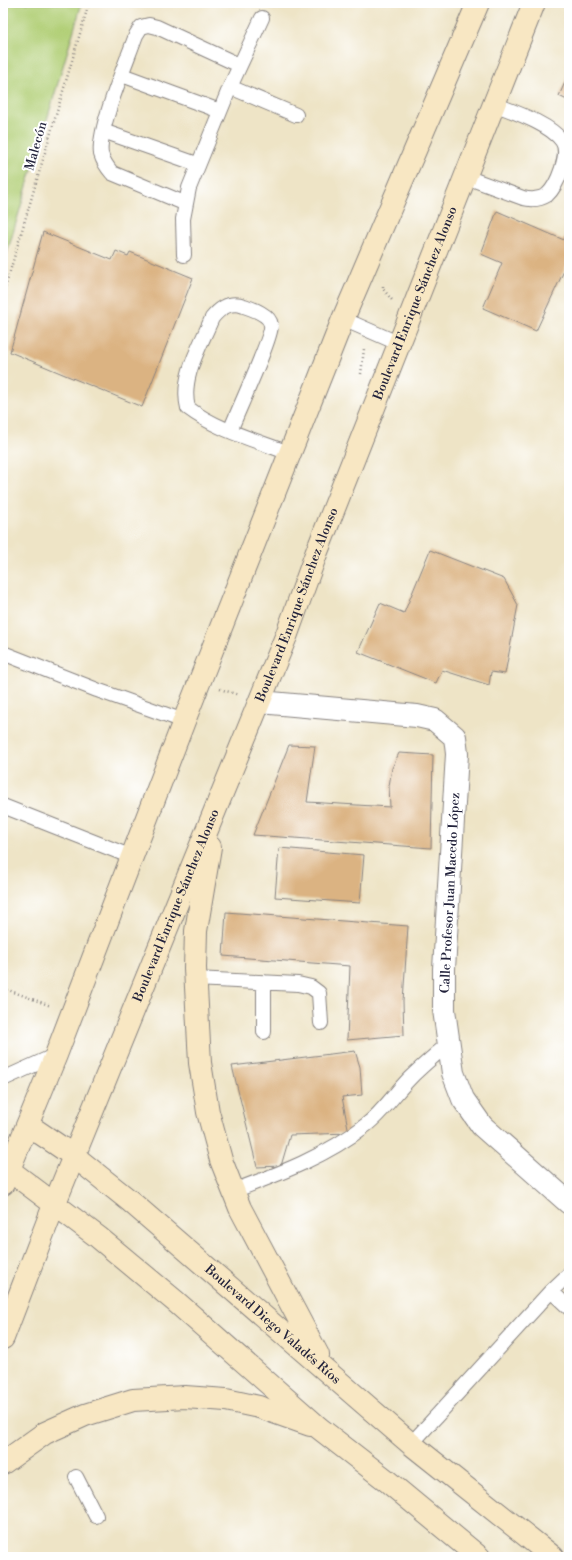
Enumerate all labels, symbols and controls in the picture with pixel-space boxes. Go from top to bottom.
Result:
street label: Malecón [21,119,51,172]
street label: Boulevard Enrique Sánchez Alonso [369,204,461,403]
street label: Boulevard Enrique Sánchez Alonso [252,505,342,705]
street label: Calle Profesor Juan Macedo López [437,792,463,994]
street label: Boulevard Enrique Sánchez Alonso [129,807,223,1005]
street label: Boulevard Diego Valadés Ríos [201,1261,344,1388]

